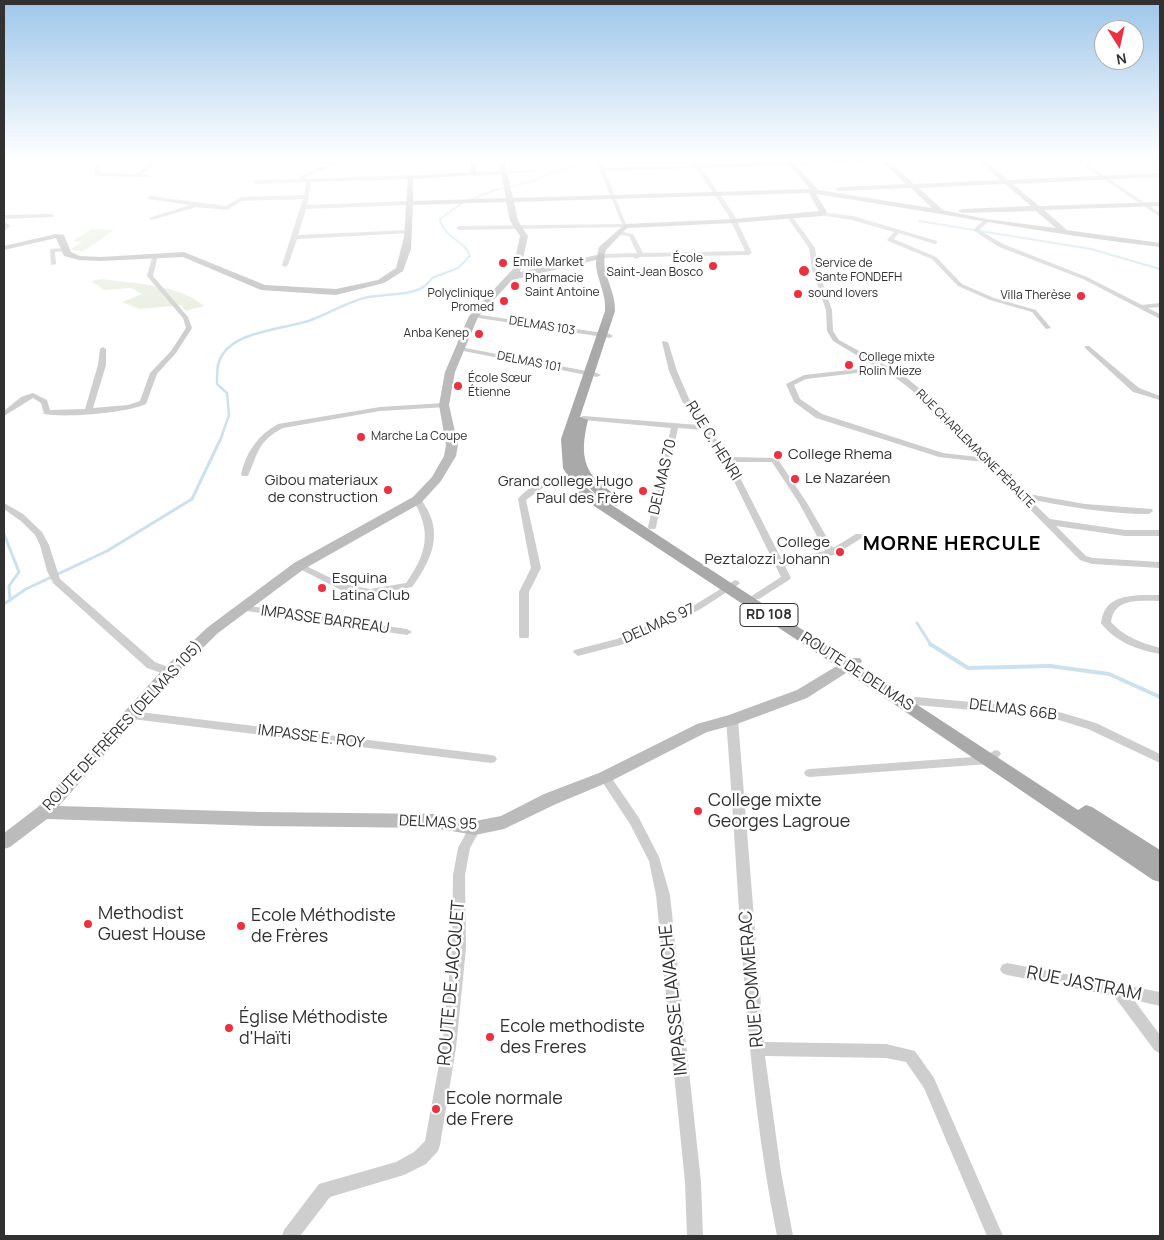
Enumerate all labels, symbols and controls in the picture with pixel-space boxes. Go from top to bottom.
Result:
north arrow [1094,20,1144,70]
text: N [1115,49,1128,70]
place label: École Saint-Jean Bosco [607,252,703,280]
place label: Emile Market [513,256,584,270]
marker: Emile Market [497,257,509,269]
place label: Service de Sante FONDEFH [815,257,902,285]
marker: École Saint-Jean Bosco [707,260,719,272]
marker: Service de Sante FONDEFH [797,264,811,278]
place label: Pharmacie Saint Antoine [525,272,599,300]
marker: Pharmacie Saint Antoine [509,280,521,292]
place label: Polyclinique Promed [428,287,494,315]
place label: sound lovers [808,287,878,301]
marker: sound lovers [792,288,804,300]
place label: Villa Therèse [1001,289,1071,303]
marker: Villa Therèse [1075,290,1087,302]
marker: Polyclinique Promed [498,295,510,307]
street label: DELMAS 103 [508,314,576,338]
place label: Anba Kenep [404,327,469,341]
marker: Anba Kenep [473,328,485,340]
street label: DELMAS 101 [496,349,562,375]
place label: College mixte Rolin Mieze [859,351,935,379]
marker: College mixte Rolin Mieze [843,359,855,371]
place label: École Sœur Étienne [468,372,532,400]
marker: École Sœur Étienne [452,380,464,392]
street label: RUE CHARLEMAGNE PÉRALTE [913,387,1037,511]
street label: RUE C. HENRI [681,398,745,484]
place label: Marche La Coupe [371,430,467,444]
marker: Marche La Coupe [355,431,367,443]
street label: DELMAS 70 [646,437,680,517]
place label: College Rhema [788,446,892,464]
marker: College Rhema [772,449,784,461]
place label: Le Nazaréen [805,470,890,488]
place label: Gibou materiaux de construction [265,472,378,507]
place label: Grand college Hugo Paul des Frère [498,473,633,508]
marker: Le Nazaréen [789,473,801,485]
marker: Gibou materiaux de construction [382,484,394,496]
marker: Grand college Hugo Paul des Frère [637,485,649,497]
district label: MORNE HERCULE [861,532,1043,556]
place label: College Peztalozzi Johann [705,534,830,569]
marker: College Peztalozzi Johann [834,546,846,558]
place label: Esquina Latina Club [332,570,410,605]
marker: Esquina Latina Club [316,582,328,594]
street label: DELMAS 97 [620,600,698,648]
street label: IMPASSE BARREAU [259,602,391,638]
road number: RD 108 [740,604,798,626]
street label: ROUTE DE DELMAS [797,629,917,715]
street label: ROUTE DE FRÈRES (DELMAS 105) [40,638,206,814]
street label: DELMAS 66B [968,696,1058,724]
street label: IMPASSE E. ROY [257,722,365,752]
place label: College mixte Georges Lagroue [708,790,850,832]
marker: College mixte Georges Lagroue [692,805,704,817]
street label: DELMAS 95 [398,812,478,834]
street label: ROUTE DE JACQUET [434,899,470,1067]
place label: Methodist Guest House [98,903,206,946]
place label: Ecole Méthodiste de Frères [251,905,396,948]
street label: RUE POMMERAC [735,910,769,1048]
marker: Methodist Guest House [82,918,94,930]
marker: Ecole Méthodiste de Frères [235,920,247,932]
street label: IMPASSE LAVACHE [655,923,693,1077]
street label: RUE JASTRAM [1025,962,1143,1006]
place label: Église Méthodiste d'Haïti [239,1007,388,1050]
place label: Ecole methodiste des Freres [500,1016,645,1058]
marker: Église Méthodiste d'Haïti [223,1022,235,1034]
marker: Ecole methodiste des Freres [484,1031,496,1043]
place label: Ecole normale de Frere [446,1088,563,1130]
marker: Ecole normale de Frere [430,1103,442,1115]

